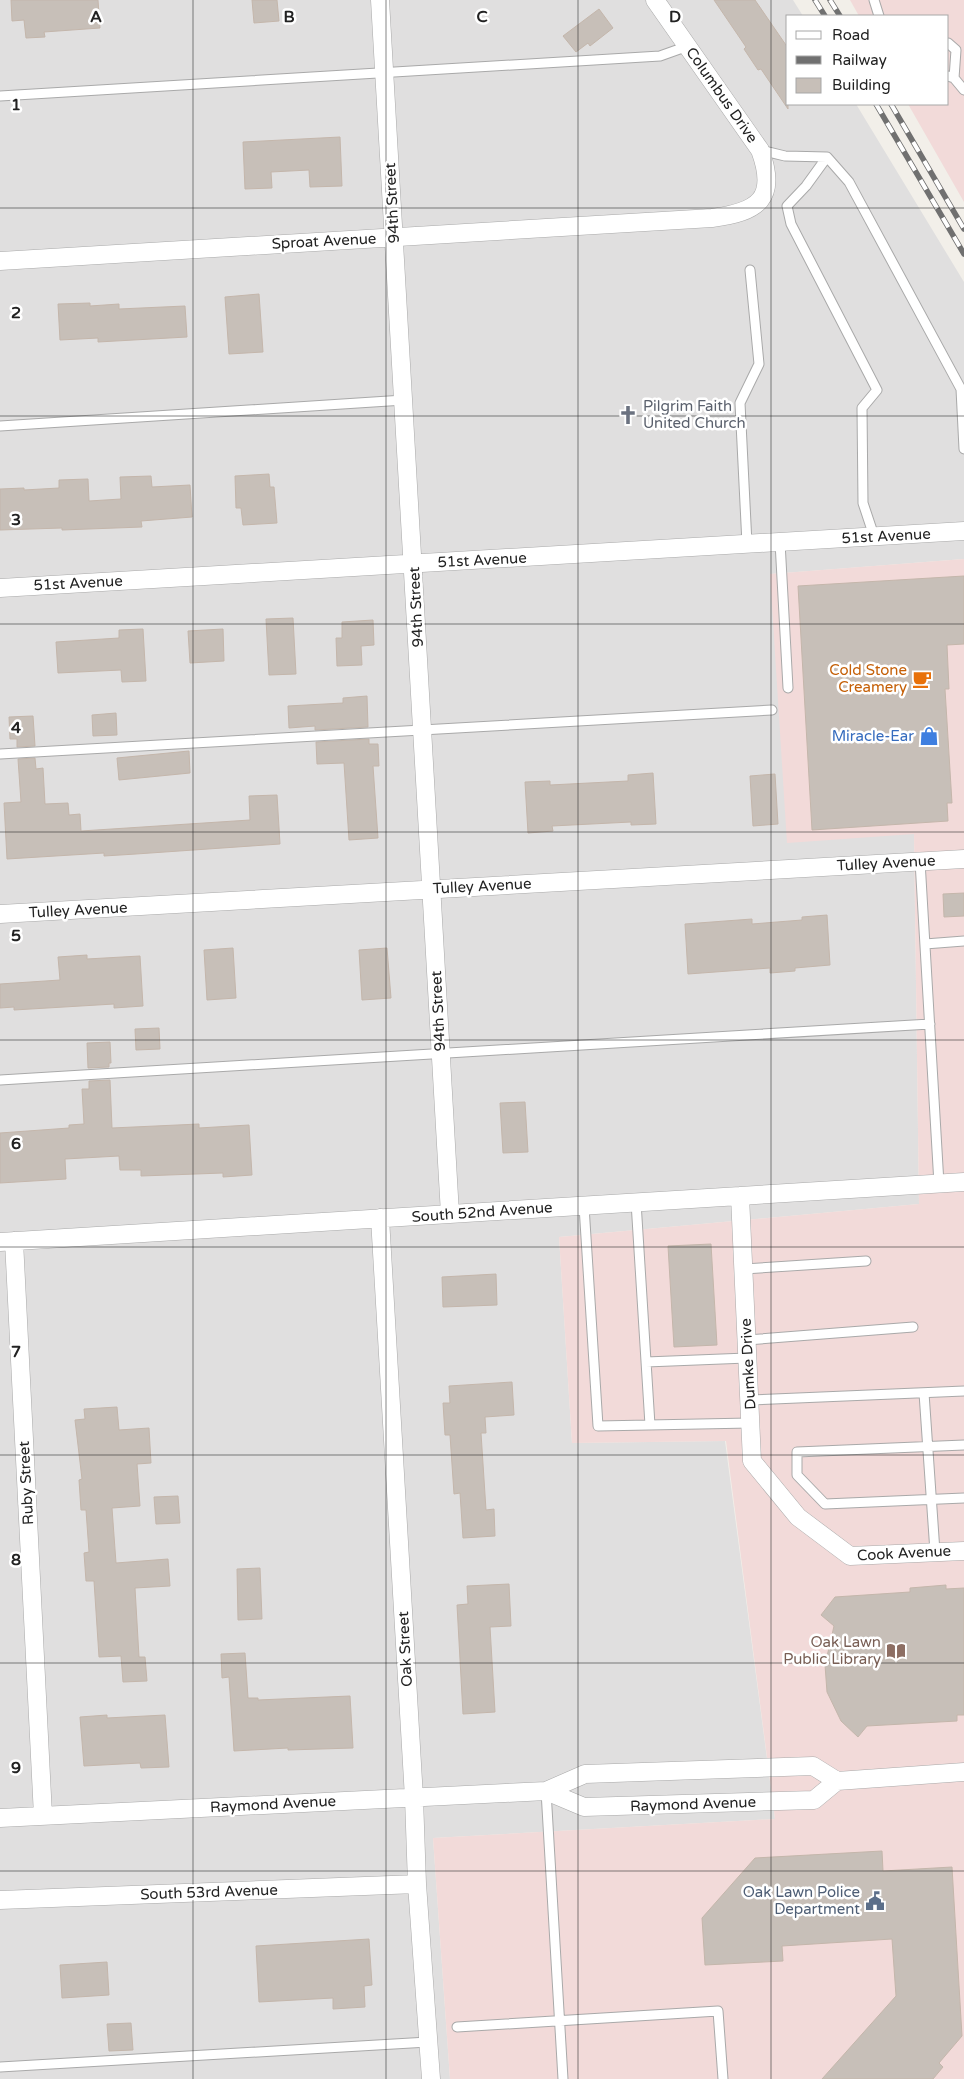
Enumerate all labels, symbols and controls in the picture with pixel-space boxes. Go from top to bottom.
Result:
text: A [90,7,102,27]
text: B [283,7,295,27]
text: C [476,7,488,27]
text: D [669,7,681,27]
legend [786,15,949,105]
text: Road [832,26,870,44]
street label: Columbus Drive [682,44,762,146]
text: Railway [832,51,887,69]
text: Building [832,76,891,94]
text: 1 [11,95,21,115]
street label: 94th Street [381,162,403,244]
street label: Sproat Avenue [271,229,377,253]
text: 2 [11,303,21,323]
place label: Pilgrim Faith United Church [643,397,746,432]
church icon: Pilgrim Faith United Church [617,404,639,426]
text: 3 [11,510,21,530]
street label: 51st Avenue [841,525,931,547]
street label: 51st Avenue [437,549,527,571]
street label: 94th Street [405,566,427,648]
street label: 51st Avenue [33,572,123,594]
place label: Cold Stone Creamery [829,661,907,696]
cafe icon: Cold Stone Creamery [911,668,933,690]
text: 4 [11,718,21,738]
shop icon: Miracle-Ear [918,725,940,747]
place label: Miracle-Ear [832,727,914,745]
street label: Tulley Avenue [836,851,936,875]
street label: Tulley Avenue [432,874,532,898]
street label: Tulley Avenue [28,898,128,922]
text: 5 [11,926,21,946]
street label: 94th Street [427,970,449,1052]
text: 6 [11,1134,21,1154]
street label: South 52nd Avenue [411,1198,553,1226]
street label: Dumke Drive [737,1318,759,1410]
text: 7 [11,1342,21,1362]
street label: Ruby Street [15,1440,37,1525]
street label: Cook Avenue [856,1542,952,1564]
text: 8 [11,1550,21,1570]
street label: Oak Street [394,1611,416,1687]
place label: Oak Lawn Public Library [783,1633,881,1668]
library icon: Oak Lawn Public Library [885,1640,907,1662]
text: 9 [11,1758,21,1778]
street label: Raymond Avenue [210,1792,336,1816]
street label: Raymond Avenue [630,1793,756,1815]
street label: South 53rd Avenue [140,1881,278,1903]
place label: Oak Lawn Police Department [743,1883,860,1918]
public building icon: Oak Lawn Police Department [864,1890,886,1912]

